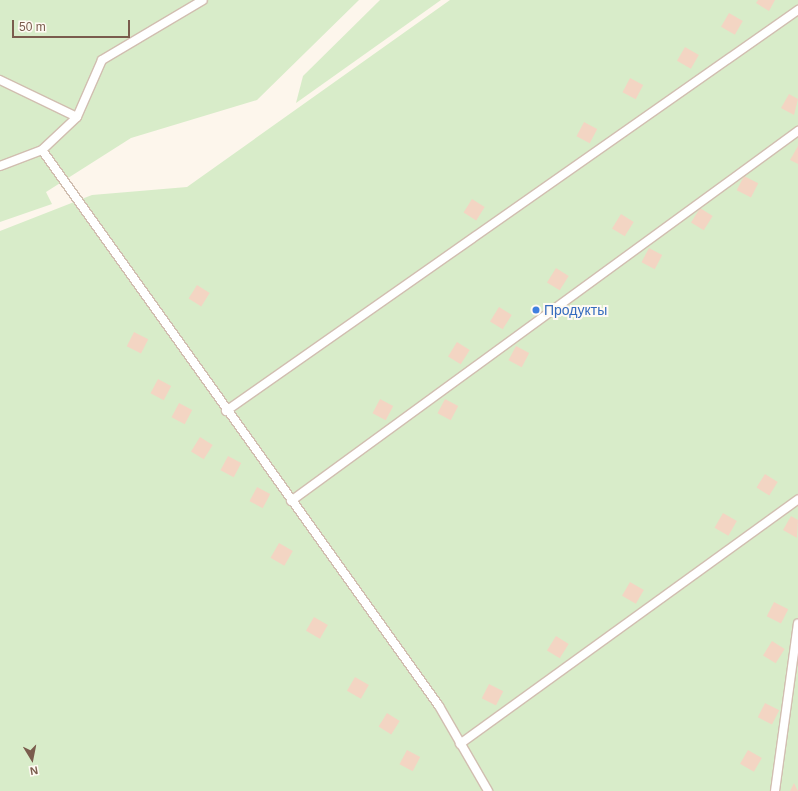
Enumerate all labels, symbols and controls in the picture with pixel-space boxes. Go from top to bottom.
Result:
scale bar [14,12,132,38]
text: 50 m [19,20,46,34]
place label: Продукты [544,302,607,318]
marker: Продукты [531,305,541,315]
north arrow [12,739,52,779]
text: N [29,764,39,777]

